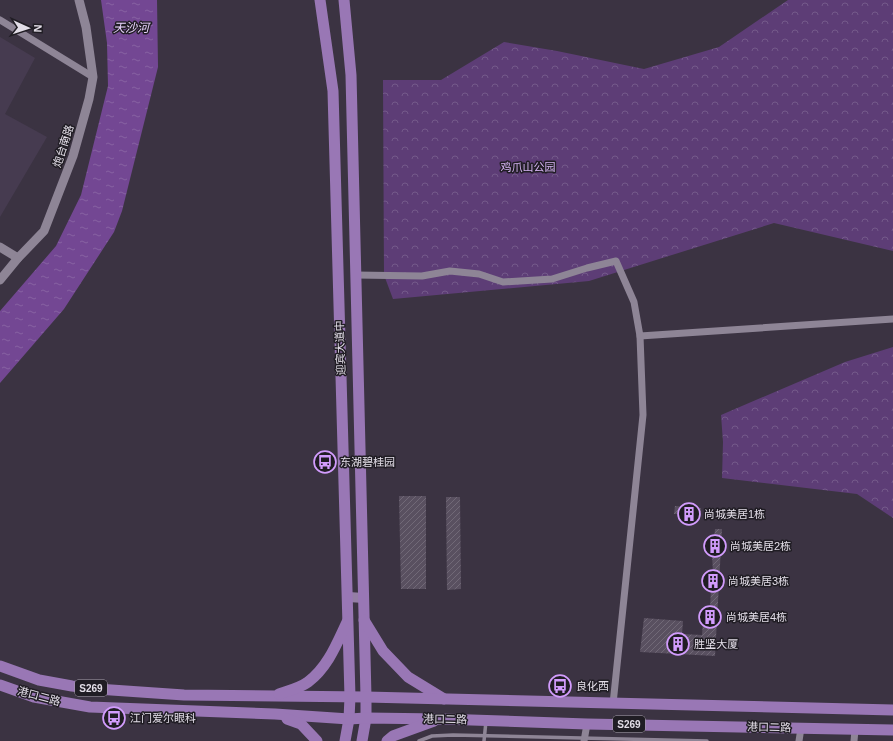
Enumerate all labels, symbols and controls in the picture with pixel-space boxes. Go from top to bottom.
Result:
north arrow [8,8,48,48]
water label: 天沙河 [113,21,151,35]
text: N [32,24,44,33]
street label: 炮台南路 [50,123,76,169]
park label: 鸡爪山公园 [501,161,556,173]
street label: 迎宾大道中 [333,320,347,376]
bus stop icon: 东湖碧桂园 [312,449,338,475]
place label: 东湖碧桂园 [340,456,395,468]
building icon: 尚城美居1栋 [676,501,702,527]
place label: 尚城美居1栋 [704,508,765,520]
building icon: 尚城美居2栋 [702,533,728,559]
place label: 尚城美居2栋 [730,540,791,552]
building icon: 尚城美居3栋 [700,568,726,594]
place label: 尚城美居3栋 [728,575,789,587]
building icon: 尚城美居4栋 [697,604,723,630]
place label: 尚城美居4栋 [726,611,787,623]
building icon: 胜坚大厦 [665,631,691,657]
place label: 胜坚大厦 [694,638,738,650]
bus stop icon: 良化西 [547,673,573,699]
road number: S269 [75,680,107,696]
place label: 良化西 [576,680,609,692]
street label: 港口二路 [16,685,62,707]
bus stop icon: 江门爱尔眼科 [101,705,127,731]
place label: 江门爱尔眼科 [130,712,196,724]
street label: 港口二路 [423,713,467,725]
road number: S269 [613,716,645,732]
street label: 港口二路 [747,721,791,733]

